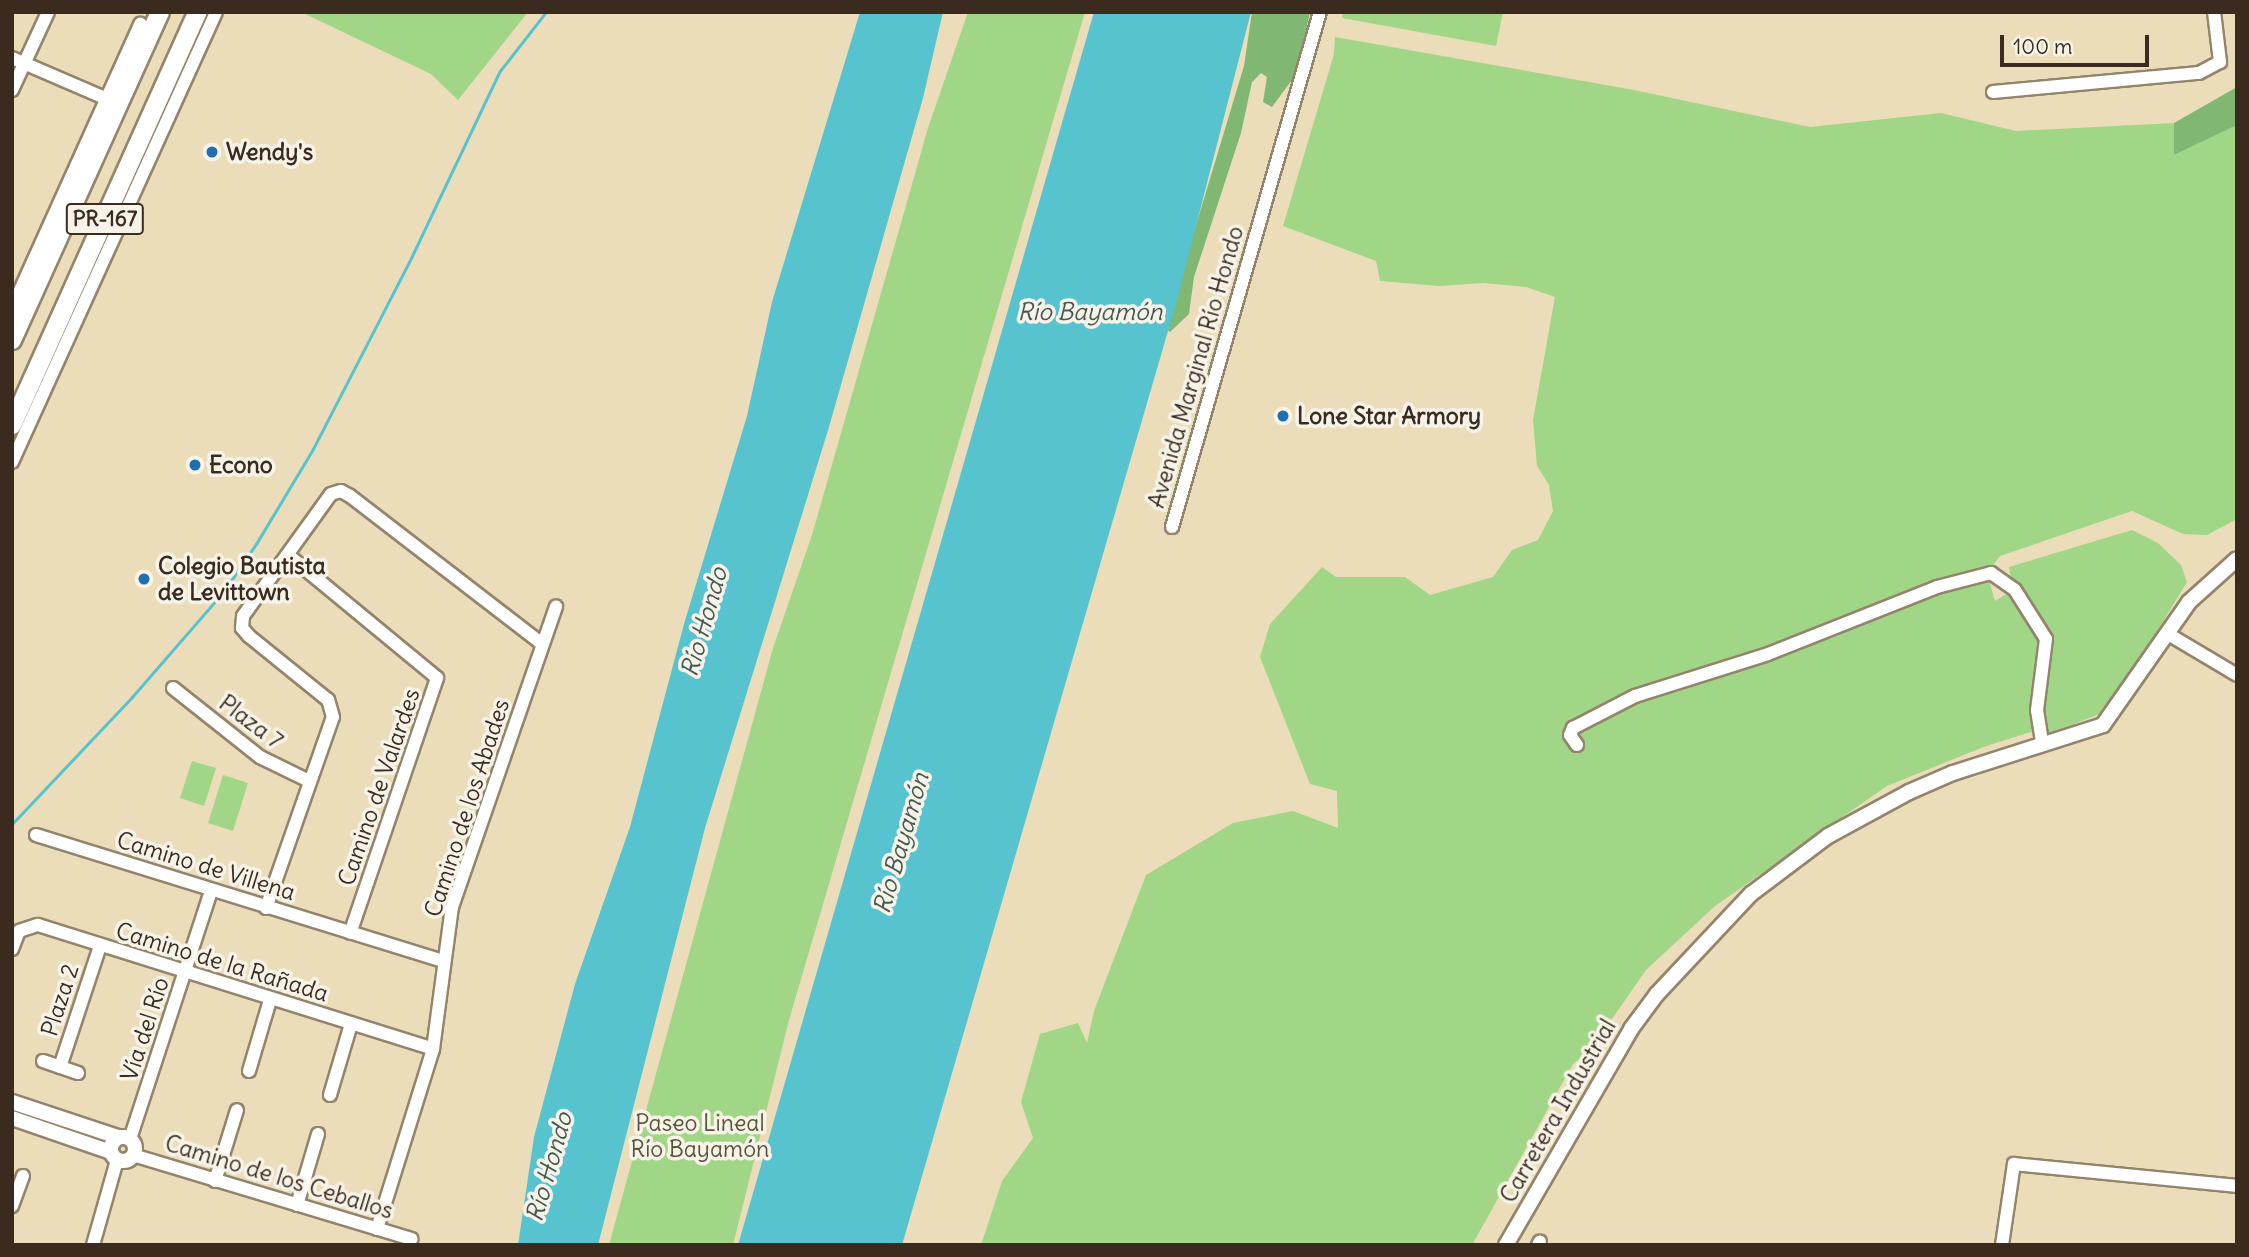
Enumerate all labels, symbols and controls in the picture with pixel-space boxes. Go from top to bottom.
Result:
scale bar [2004,21,2153,65]
text: 100 m [2013,33,2072,60]
place label: Wendy's [226,138,313,166]
marker: Wendy's [204,144,220,160]
road number: PR-167 [65,202,145,236]
street label: Avenida Marginal Río Hondo [1142,223,1250,511]
water label: Río Bayamón [1018,298,1162,326]
place label: Lone Star Armory [1297,402,1481,430]
marker: Lone Star Armory [1275,408,1291,424]
place label: Econo [209,451,273,479]
marker: Econo [187,457,203,473]
place label: Colegio Bautista de Levittown [158,552,326,606]
water label: Río Hondo [675,564,733,680]
marker: Colegio Bautista de Levittown [136,571,152,587]
street label: Camino de Valardes [332,685,426,889]
street label: Plaza 7 [214,689,288,755]
street label: Camino de los Abades [419,696,515,920]
water label: Río Bayamón [867,769,935,917]
street label: Camino de Villena [113,826,299,906]
street label: Camino de la Rañada [112,917,332,1007]
street label: Plaza 2 [35,960,85,1040]
street label: Vía del Río [115,974,175,1084]
street label: Carretera Industrial [1494,1014,1622,1208]
water label: Río Hondo [520,1109,578,1225]
park label: Paseo Lineal Río Bayamón [631,1109,769,1163]
street label: Camino de los Ceballos [162,1129,396,1225]

